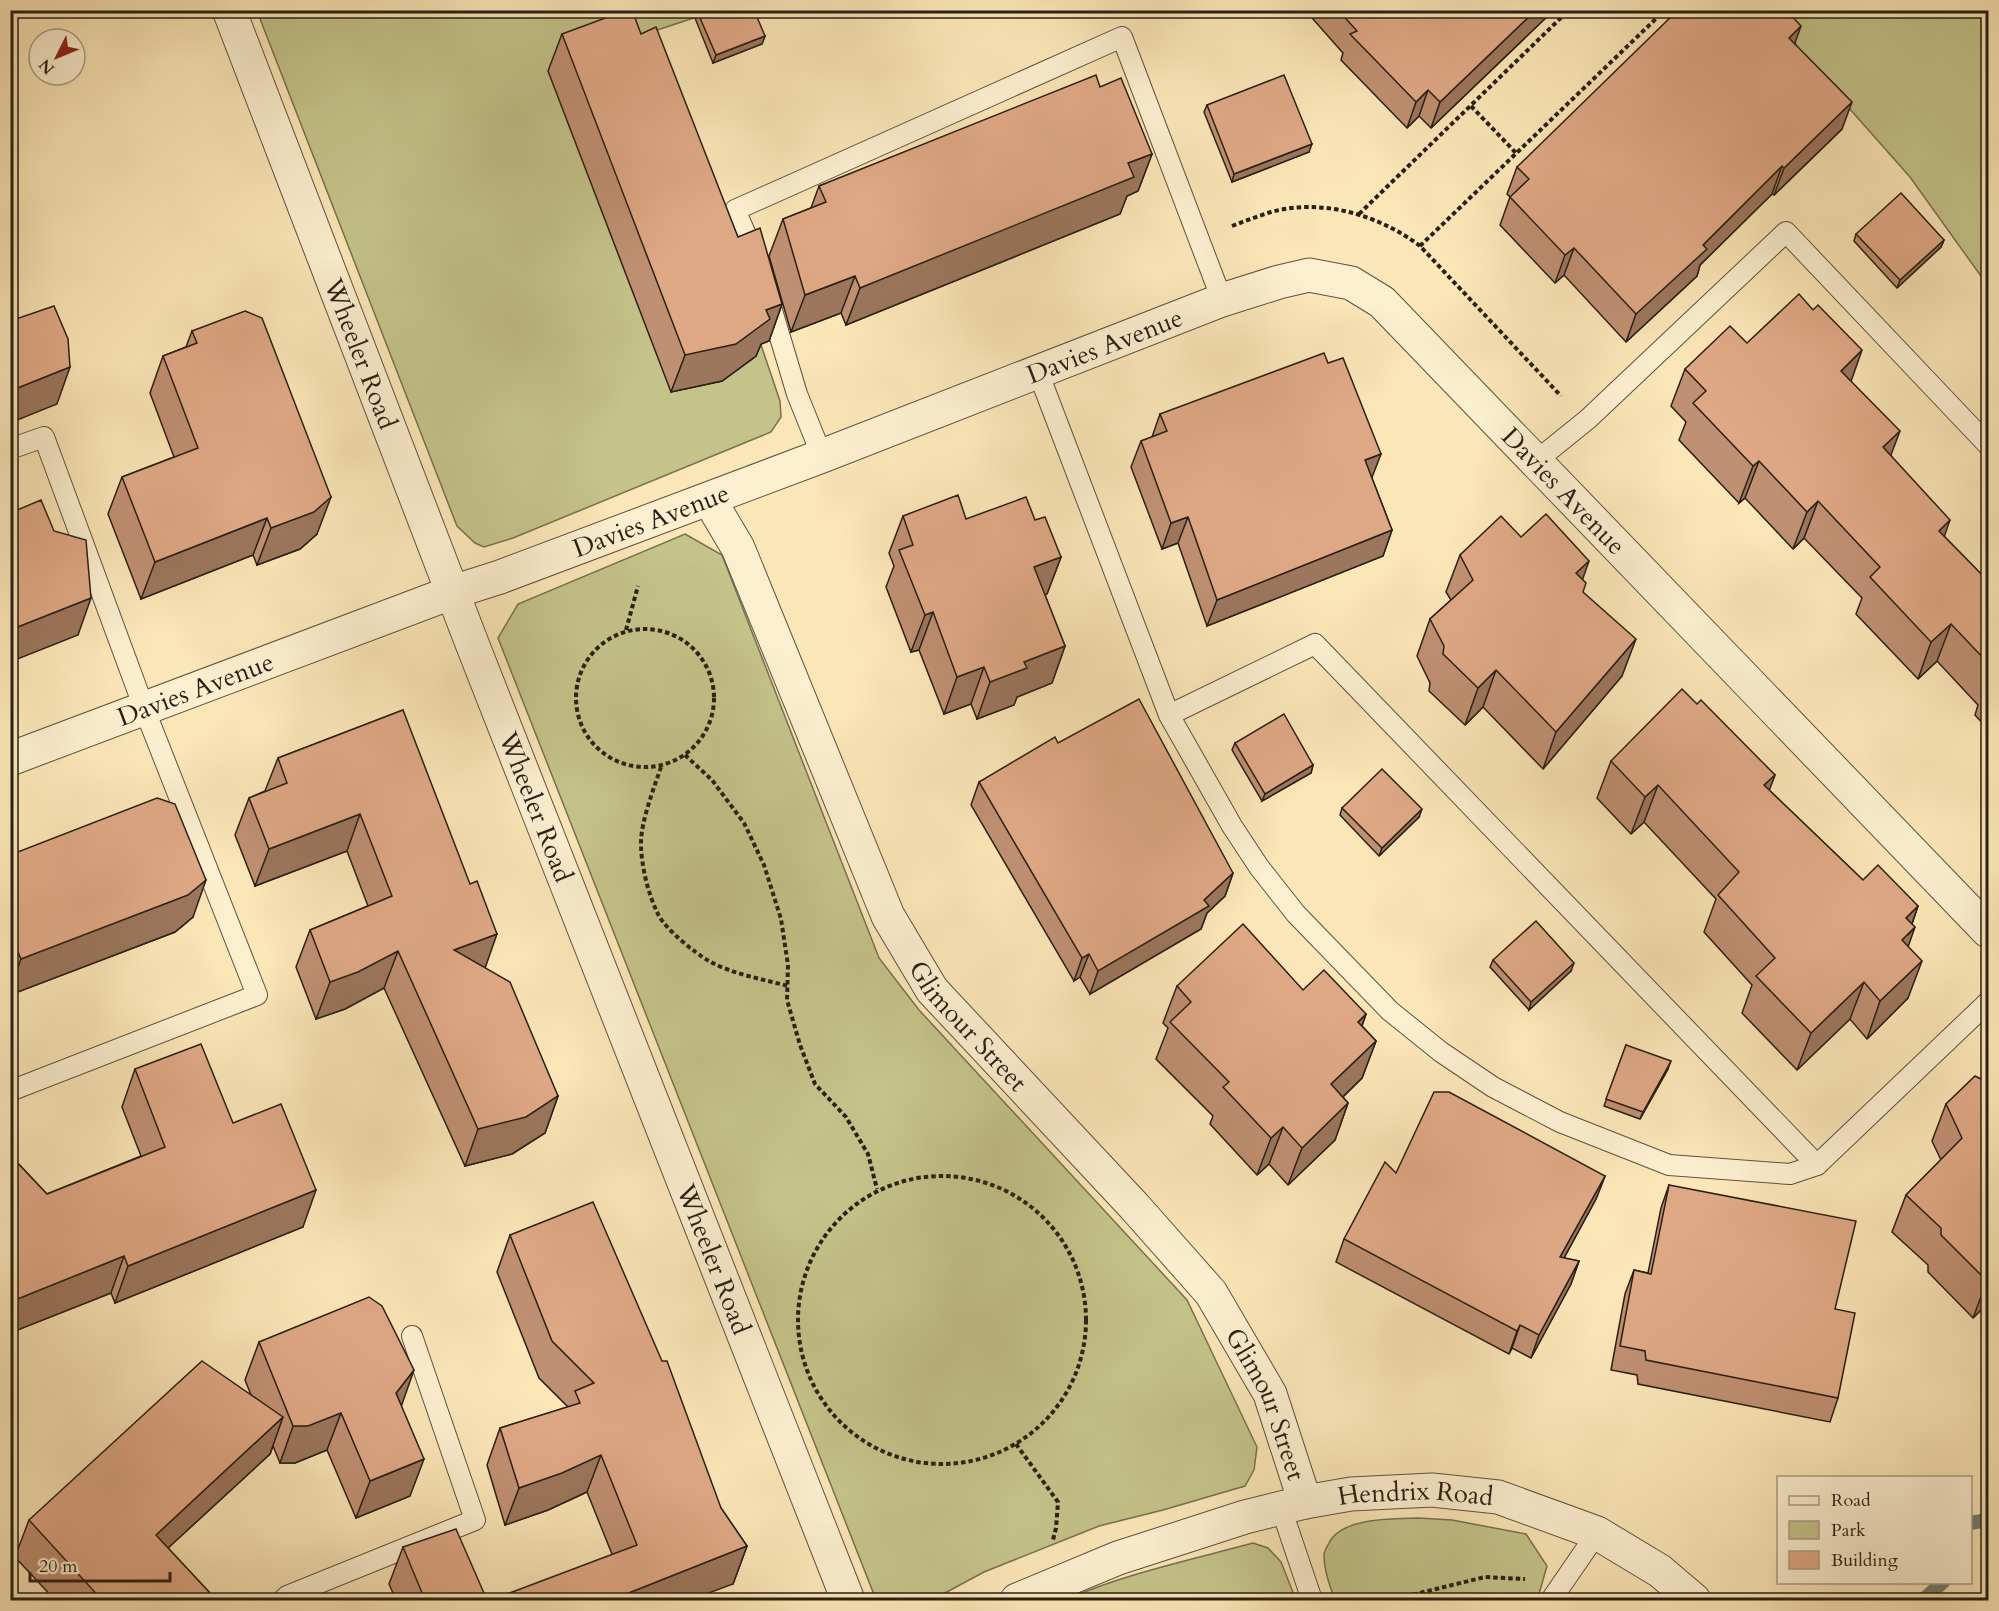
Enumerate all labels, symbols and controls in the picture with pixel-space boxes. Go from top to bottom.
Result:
north arrow [27,27,87,87]
text: N [34,54,60,79]
street label: Wheeler Road [316,272,406,434]
street label: Davies Avenue [1021,300,1188,392]
street label: Davies Avenue [1494,419,1634,562]
street label: Davies Avenue [568,475,734,566]
street label: Davies Avenue [112,644,278,735]
street label: Wheeler Road [491,726,582,887]
street label: Glimour Street [901,954,1035,1099]
street label: Wheeler Road [668,1178,759,1340]
street label: Glimour Street [1217,1321,1314,1485]
street label: Hendrix Road [1335,1472,1495,1514]
legend [1777,1476,1972,1584]
text: Road [1831,1488,1871,1513]
text: Park [1831,1518,1866,1543]
scale bar [30,1545,170,1583]
text: Building [1831,1548,1899,1573]
text: 20 m [39,1554,78,1579]

